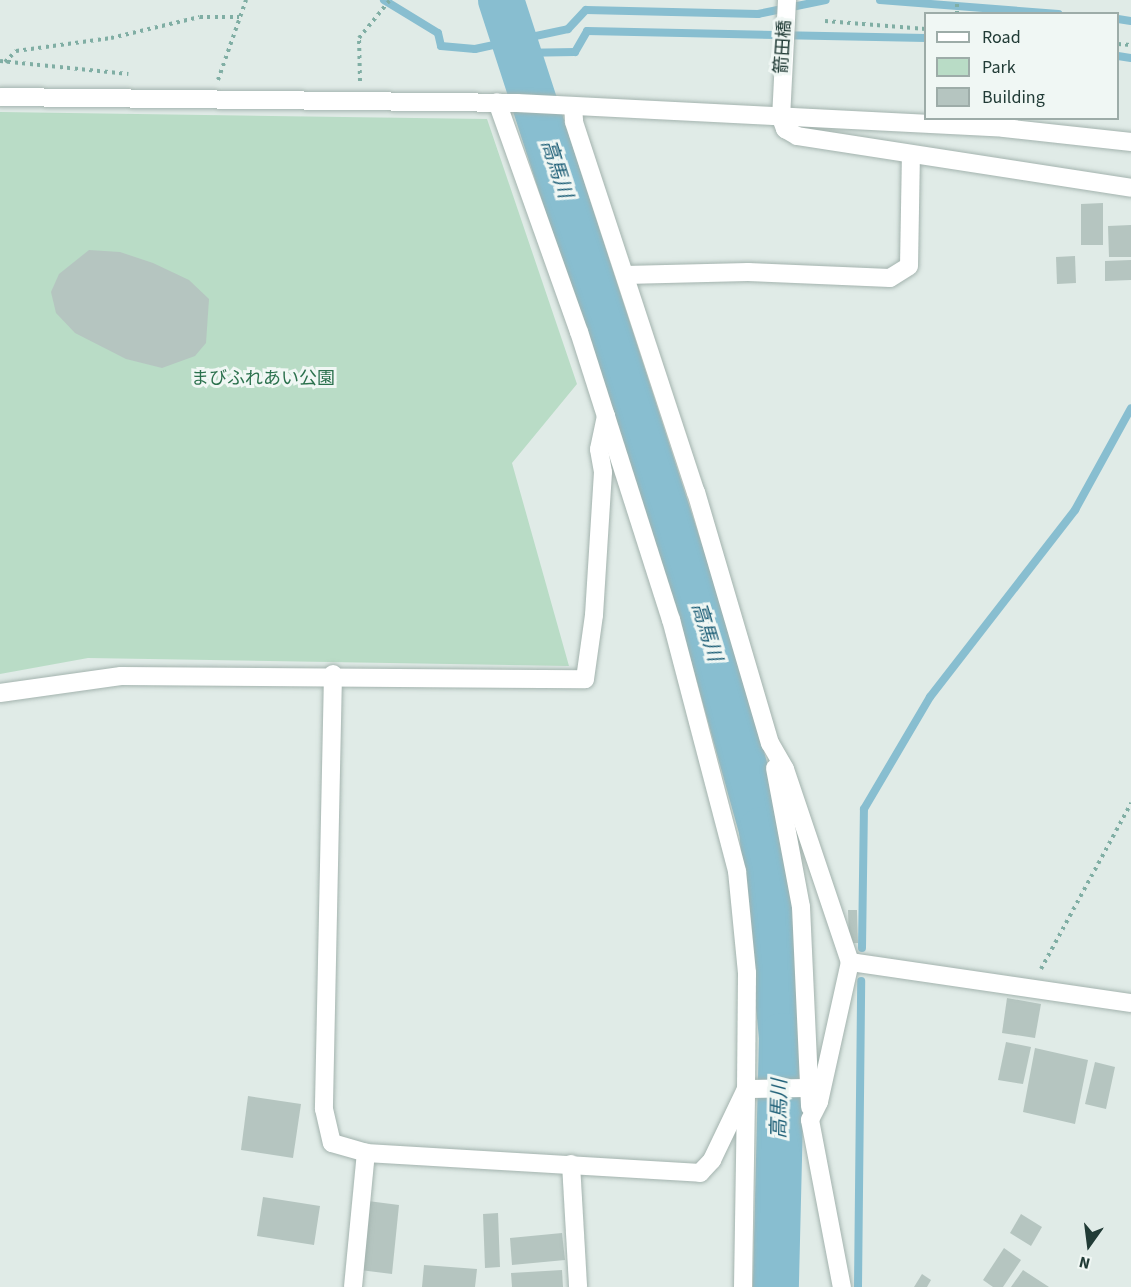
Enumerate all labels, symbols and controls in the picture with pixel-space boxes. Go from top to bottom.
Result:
legend [924,12,1119,120]
street label: 箭田橋 [771,19,797,75]
text: Road [982,25,1021,50]
text: Park [982,55,1016,80]
text: Building [982,85,1045,110]
water label: 高馬川 [535,137,577,201]
park label: まびふれあい公園 [191,368,335,390]
water label: 高馬川 [686,600,726,664]
water label: 高馬川 [767,1079,793,1139]
north arrow [1059,1215,1119,1275]
text: N [1077,1251,1092,1274]

